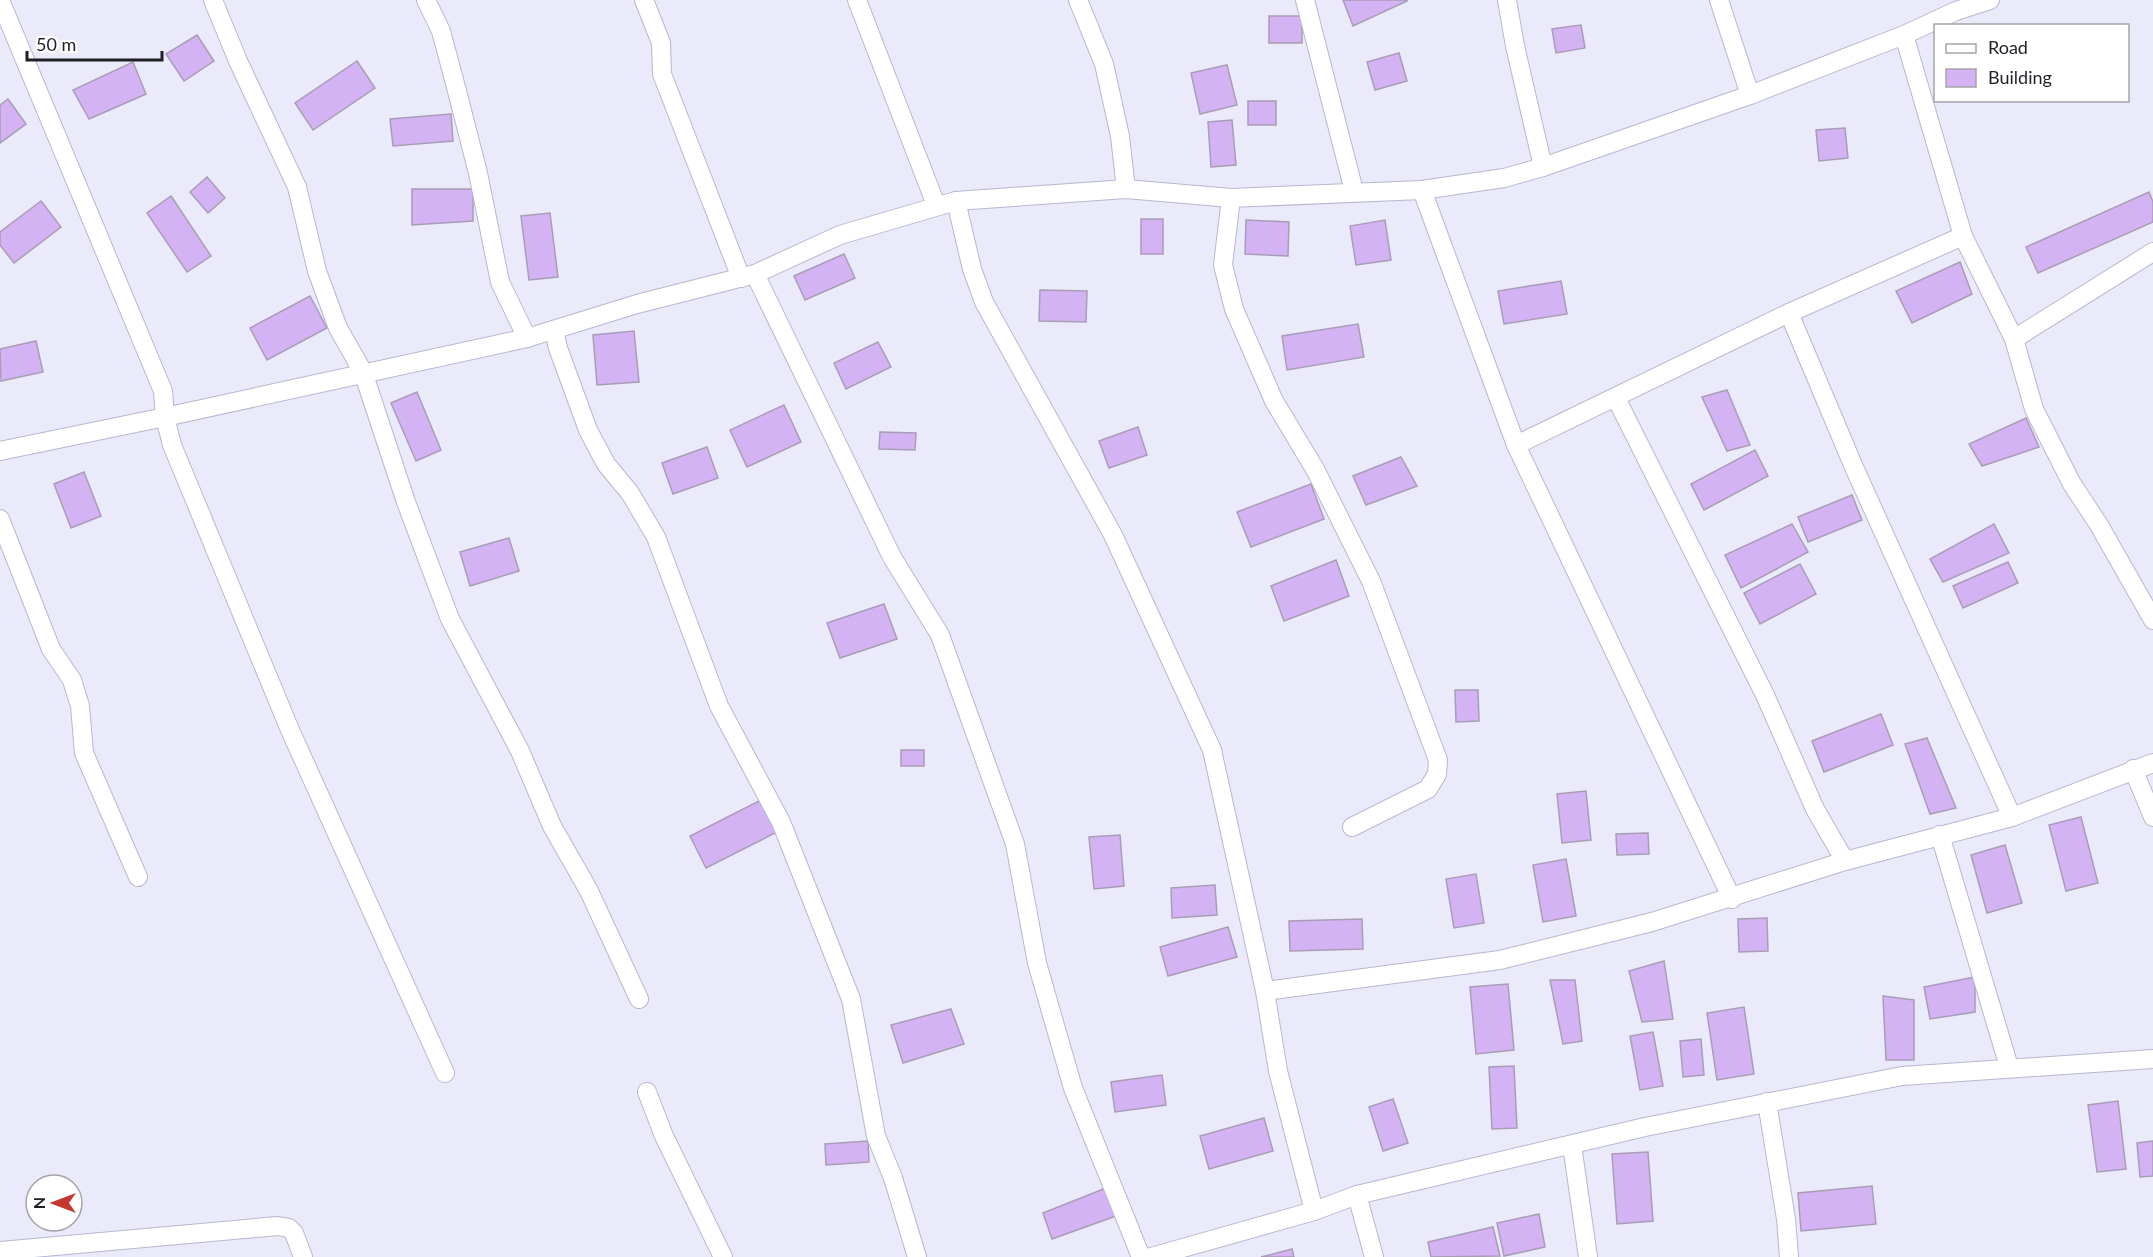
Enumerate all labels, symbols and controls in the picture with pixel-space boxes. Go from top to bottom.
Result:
scale bar [27,24,162,62]
legend [1934,24,2129,102]
text: 50 m [36,33,76,55]
text: Road [1988,36,2028,58]
text: Building [1988,66,2052,88]
north arrow [24,1173,84,1233]
text: N [29,1197,48,1209]

